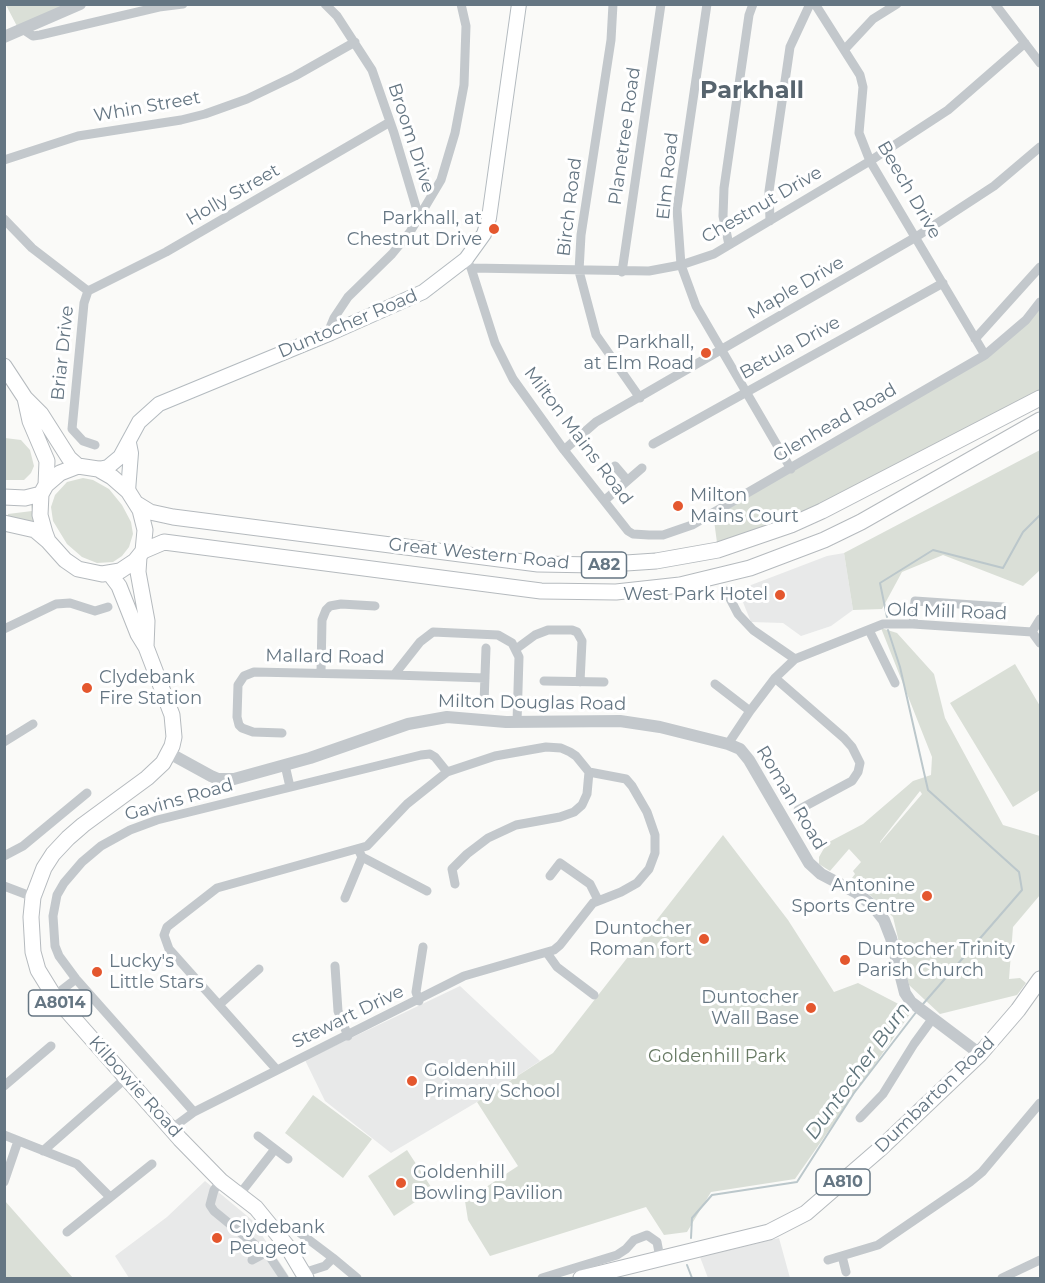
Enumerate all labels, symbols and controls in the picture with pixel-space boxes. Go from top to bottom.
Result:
street label: Planetree Road [605,66,645,206]
district label: Parkhall [700,77,804,105]
street label: Broom Drive [383,80,439,196]
street label: Whin Street [92,87,202,127]
street label: Elm Road [653,131,683,221]
street label: Beech Drive [872,137,946,243]
street label: Birch Road [553,156,587,258]
street label: Holly Street [182,160,284,230]
street label: Chestnut Drive [698,162,826,248]
place label: Parkhall, at Chestnut Drive [347,208,482,250]
marker: Parkhall, at Chestnut Drive [487,222,501,236]
street label: Maple Drive [744,252,848,324]
street label: Duntocher Road [275,285,421,363]
street label: Briar Drive [47,305,79,401]
street label: Betula Drive [736,312,844,384]
place label: Parkhall, at Elm Road [584,332,694,374]
marker: Parkhall, at Elm Road [699,346,713,360]
street label: Milton Mains Road [519,363,637,509]
street label: Glenhead Road [769,379,901,467]
place label: Milton Mains Court [690,485,799,528]
marker: Milton Mains Court [671,499,685,513]
street label: Great Western Road [388,534,570,574]
road number: A82 [582,552,626,578]
place label: West Park Hotel [623,584,768,606]
marker: West Park Hotel [773,588,787,602]
street label: Old Mill Road [886,599,1008,625]
street label: Mallard Road [265,645,385,669]
place label: Clydebank Fire Station [99,667,202,710]
marker: Clydebank Fire Station [80,681,94,695]
street label: Milton Douglas Road [438,691,626,715]
street label: Roman Road [751,742,831,854]
street label: Gavins Road [122,774,236,826]
place label: Antonine Sports Centre [792,875,915,918]
marker: Antonine Sports Centre [920,889,934,903]
place label: Duntocher Roman fort [589,918,692,960]
marker: Duntocher Roman fort [697,932,711,946]
place label: Duntocher Trinity Parish Church [857,939,1015,982]
place label: Lucky's Little Stars [109,951,204,994]
marker: Duntocher Trinity Parish Church [838,953,852,967]
marker: Lucky's Little Stars [90,965,104,979]
street label: Stewart Drive [289,981,407,1053]
place label: Duntocher Wall Base [701,987,799,1030]
road number: A8014 [28,990,92,1016]
water label: Duntocher Burn [800,998,916,1144]
marker: Duntocher Wall Base [804,1001,818,1015]
street label: Kilbowie Road [84,1032,186,1142]
street label: Dumbarton Road [870,1032,1000,1158]
park label: Goldenhill Park [648,1046,786,1068]
place label: Goldenhill Primary School [424,1060,560,1102]
marker: Goldenhill Primary School [405,1074,419,1088]
place label: Goldenhill Bowling Pavilion [413,1162,563,1204]
road number: A810 [816,1169,870,1195]
marker: Goldenhill Bowling Pavilion [394,1176,408,1190]
place label: Clydebank Peugeot [229,1217,325,1260]
marker: Clydebank Peugeot [210,1231,224,1245]

